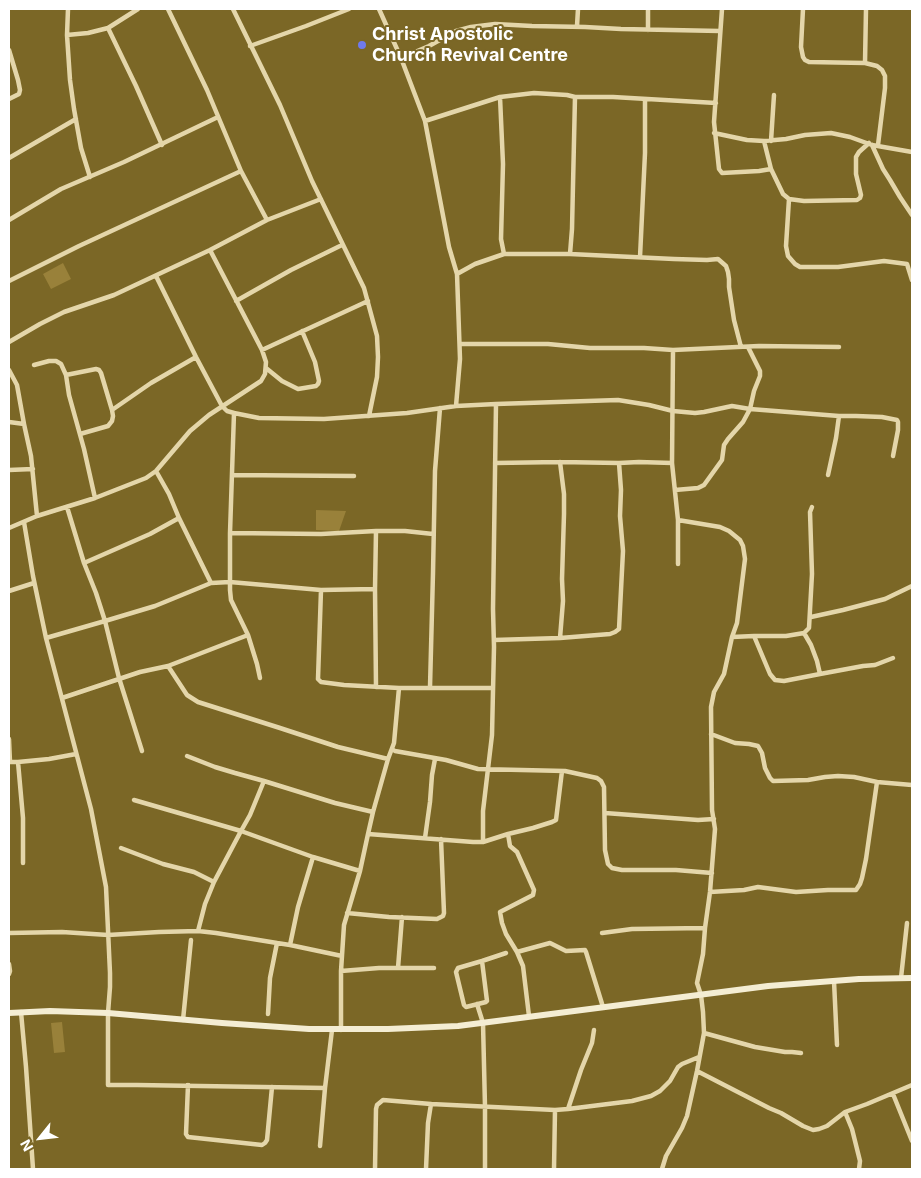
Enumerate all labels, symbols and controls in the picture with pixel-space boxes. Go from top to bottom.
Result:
place label: Christ Apostolic Church Revival Centre [372,24,568,66]
marker: Christ Apostolic Church Revival Centre [356,39,368,51]
north arrow [15,1113,65,1163]
text: N [16,1137,36,1154]

